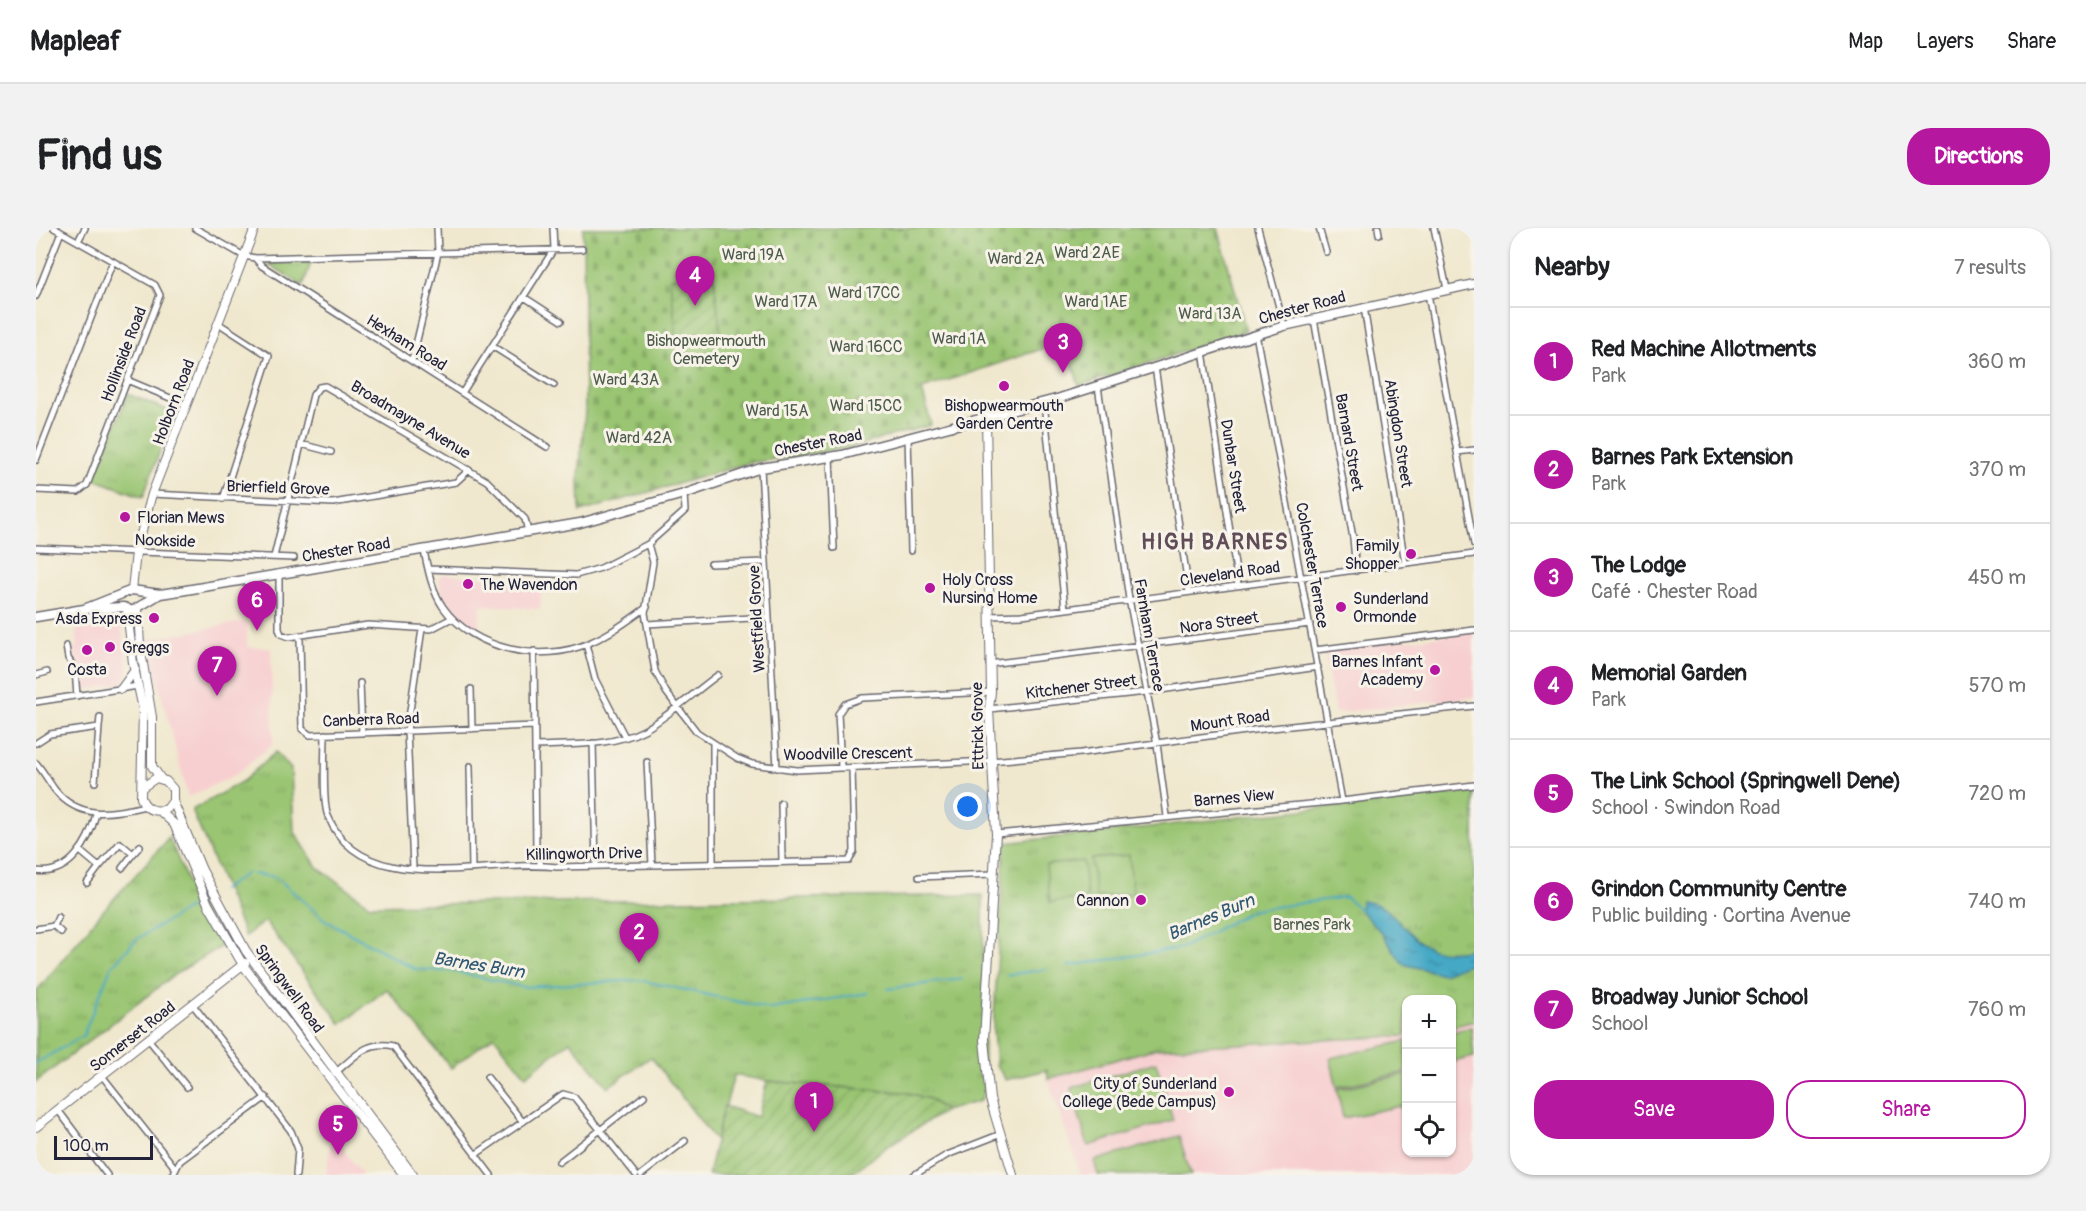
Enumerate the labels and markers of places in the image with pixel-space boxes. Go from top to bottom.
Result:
pin: 4 [676,256,714,306]
pin: 3 [1044,324,1082,373]
marker: Bishopwearmouth Garden Centre [997,379,1011,393]
place label: Bishopwearmouth Garden Centre [944,396,1064,434]
place label: Florian Mews [137,508,224,528]
marker: Florian Mews [118,510,132,524]
place label: Family Shopper [1345,536,1399,574]
marker: Family Shopper [1404,547,1418,561]
place label: Holy Cross Nursing Home [942,570,1037,608]
place label: The Wavendon [480,575,578,595]
marker: The Wavendon [461,577,475,591]
marker: Holy Cross Nursing Home [923,581,937,595]
pin: 6 [238,582,276,631]
place label: Sunderland Ormonde [1353,589,1429,627]
marker: Sunderland Ormonde [1334,600,1348,614]
place label: Asda Express [55,609,142,629]
marker: Asda Express [147,611,161,625]
place label: Greggs [122,638,169,658]
marker: Greggs [103,640,117,654]
marker: Costa [80,643,94,657]
pin: 7 [198,646,237,696]
place label: Barnes Infant Academy [1331,652,1424,690]
place label: Costa [67,660,107,680]
marker: Barnes Infant Academy [1428,663,1442,677]
place label: Cannon [1076,891,1129,911]
marker: Cannon [1134,893,1148,907]
pin: 2 [620,914,658,963]
place label: City of Sunderland College (Bede Campus) [1062,1074,1217,1112]
pin: 1 [794,1082,834,1132]
marker: City of Sunderland College (Bede Campus) [1222,1085,1236,1099]
pin: 5 [318,1106,358,1155]

